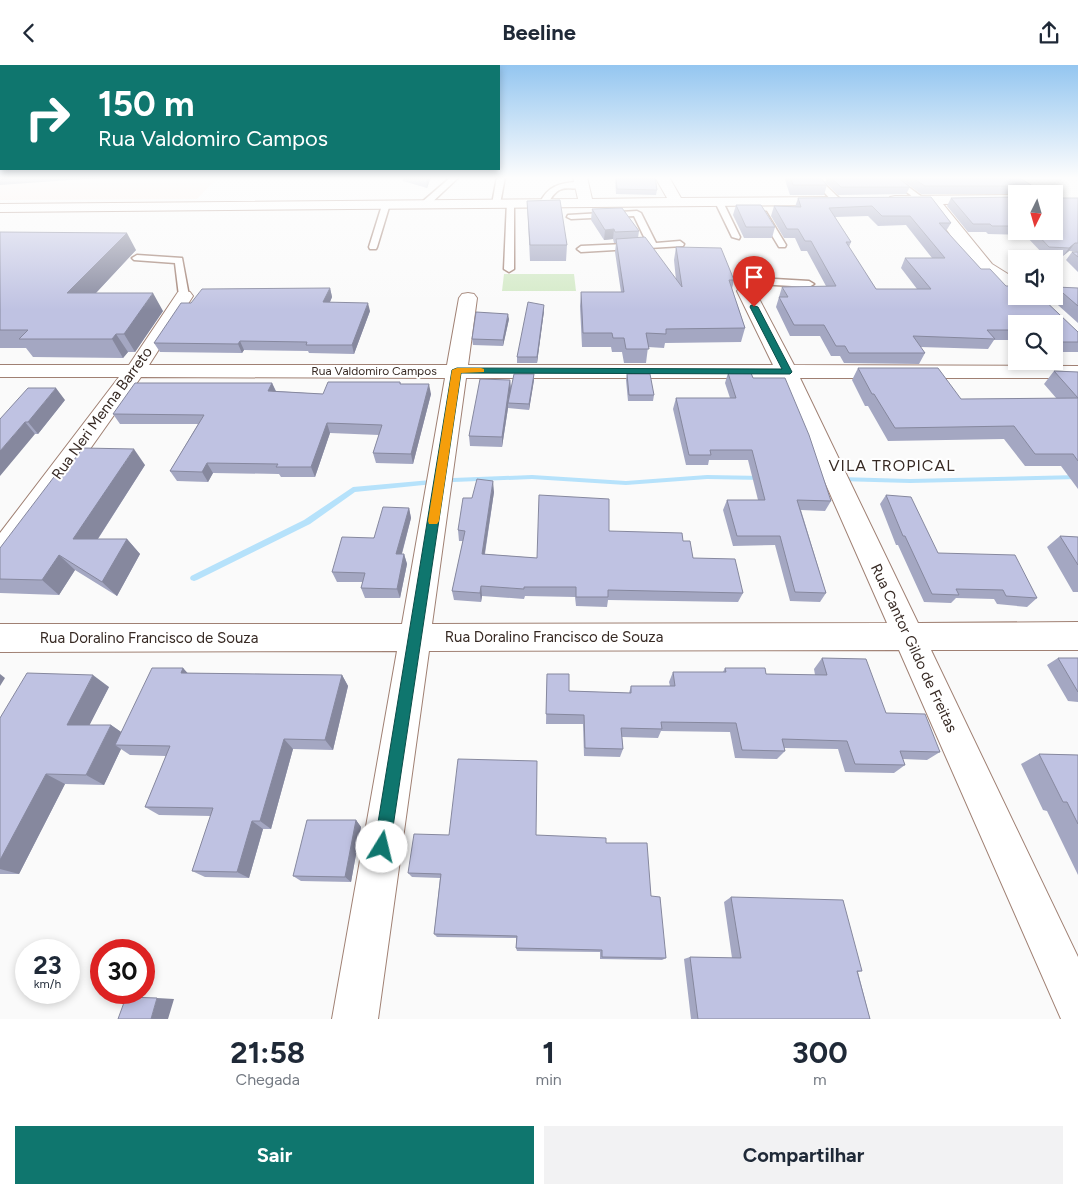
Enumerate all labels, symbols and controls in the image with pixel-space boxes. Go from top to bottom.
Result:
icon: back [15,19,43,47]
text: Beeline [502,19,576,46]
icon: share [1035,19,1063,47]
text: 150 m [98,83,195,125]
icon: right [15,85,80,150]
text: Rua Valdomiro Campos [98,125,328,152]
north arrow [1008,185,1062,240]
map controls [1008,185,1063,370]
button: sound [1008,250,1063,305]
pin [733,256,775,307]
icon: arrive [740,263,768,291]
button: search [1008,315,1063,370]
street label: Rua Neri Menna Barreto [48,343,156,483]
street label: Rua Valdomiro Campos [311,364,437,378]
district label: VILA TROPICAL [828,456,956,475]
street label: Rua Cantor Gildo de Freitas [867,561,961,735]
street label: Rua Doralino Francisco de Souza [445,628,663,646]
street label: Rua Doralino Francisco de Souza [40,629,258,647]
position arrow [355,820,407,872]
speed limit sign: 30 [90,939,155,1004]
text: 23 [33,950,62,980]
text: km/h [34,977,61,991]
text: 21:58 [230,1034,305,1071]
text: 1 [542,1034,555,1071]
text: 300 [792,1034,848,1071]
text: Chegada [236,1070,300,1089]
text: min [536,1070,562,1089]
text: m [813,1070,827,1089]
button: Sair [15,1126,534,1184]
button: Compartilhar [544,1126,1063,1184]

